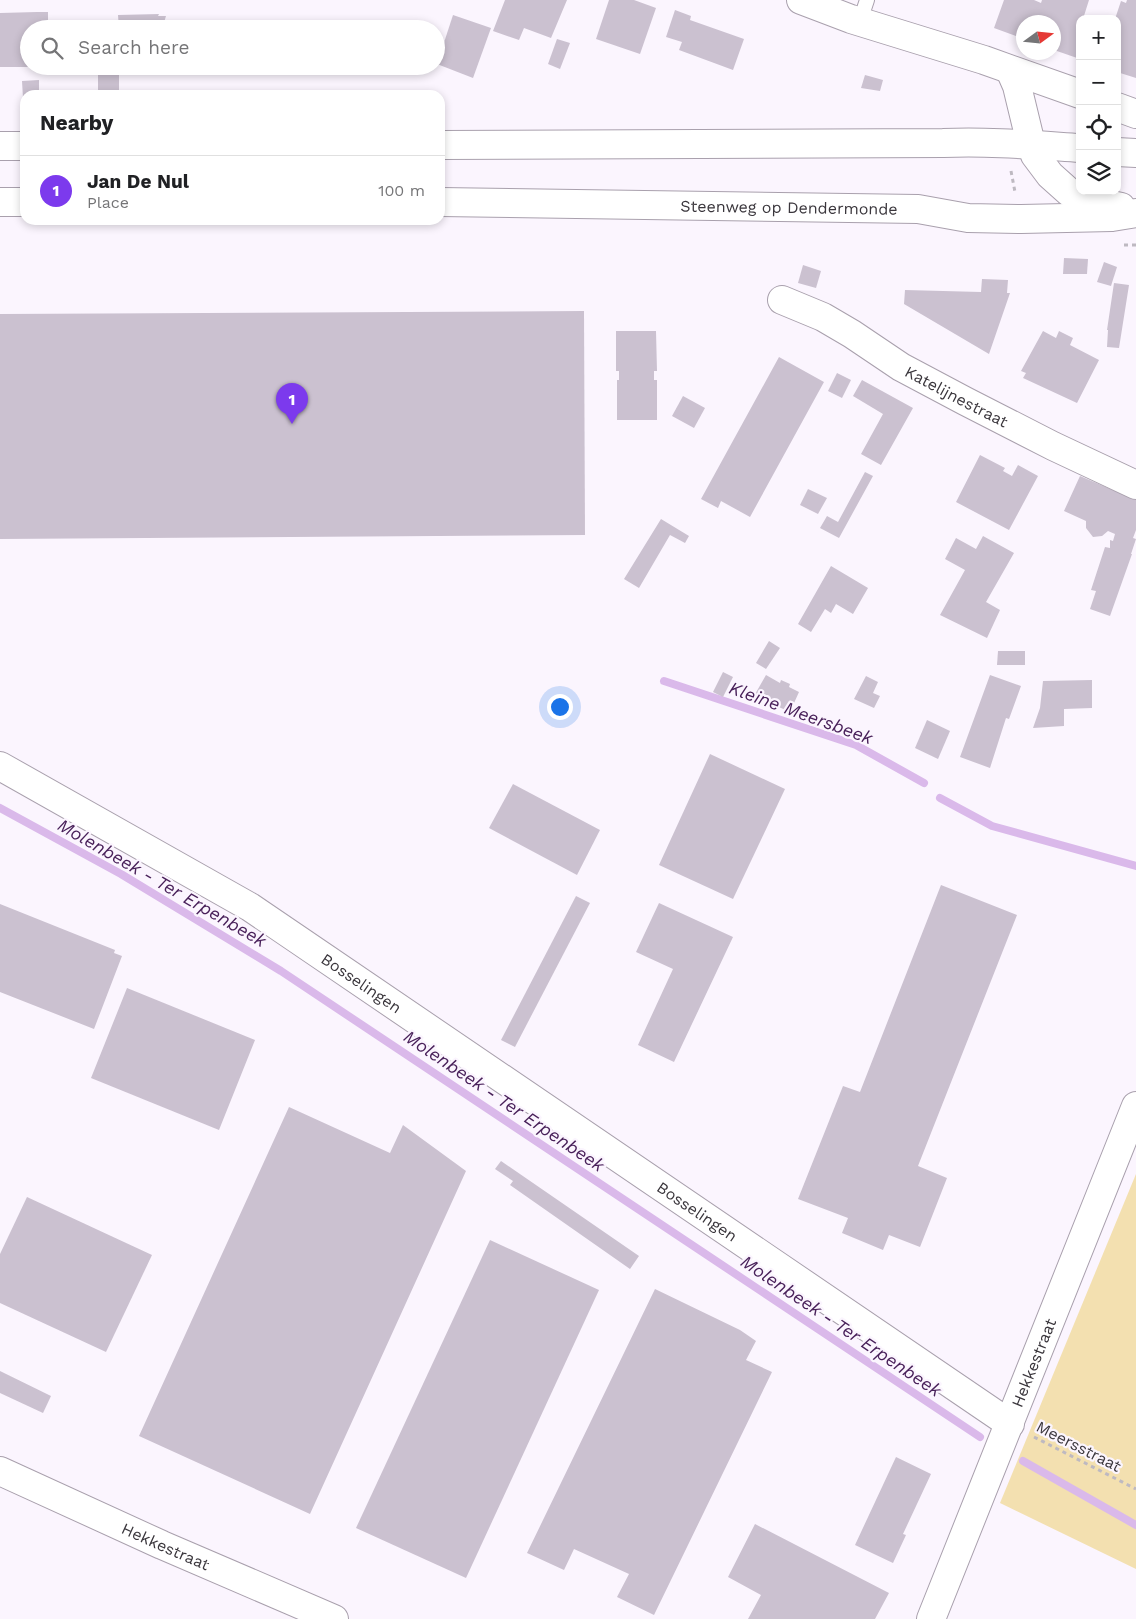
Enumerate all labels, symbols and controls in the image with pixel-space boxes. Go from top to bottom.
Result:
north arrow [1016,15,1061,60]
map controls [1076,15,1121,195]
button: + [1076,15,1121,60]
search box [20,20,445,75]
icon: search [38,34,66,62]
text: Search here [78,36,189,59]
button: − [1076,60,1121,105]
button: locate [1076,105,1121,150]
text: Nearby [40,110,113,135]
button: layers [1076,150,1121,195]
text: Jan De Nul [87,170,189,193]
text: 1 [53,181,59,200]
text: 100 m [378,181,425,200]
text: Place [87,193,129,212]
street label: Steenweg op Dendermonde [680,197,898,219]
street label: Katelijnestraat [902,362,1011,432]
pin: 1 [276,383,308,424]
water label: Kleine Meersbeek [726,677,877,749]
your location [547,694,573,720]
water label: Molenbeek - Ter Erpenbeek [54,814,271,952]
street label: Bosselingen [318,949,405,1017]
water label: Molenbeek - Ter Erpenbeek [400,1025,610,1176]
street label: Bosselingen [653,1178,741,1246]
water label: Molenbeek - Ter Erpenbeek [737,1250,947,1401]
street label: Hekkestraat [1008,1315,1060,1410]
street label: Meersstraat [1033,1417,1125,1476]
street label: Hekkestraat [119,1519,213,1574]

